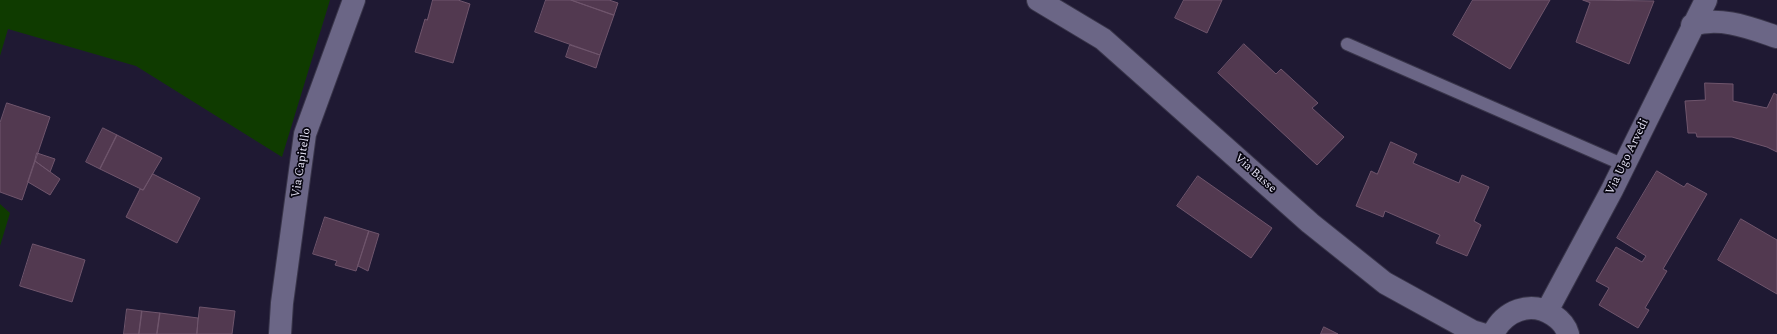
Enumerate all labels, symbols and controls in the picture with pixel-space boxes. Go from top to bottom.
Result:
street label: Via Ugo Arvedi [1603,117,1653,197]
street label: Via Capitello [289,127,315,199]
street label: Via Basse [1231,151,1279,197]

